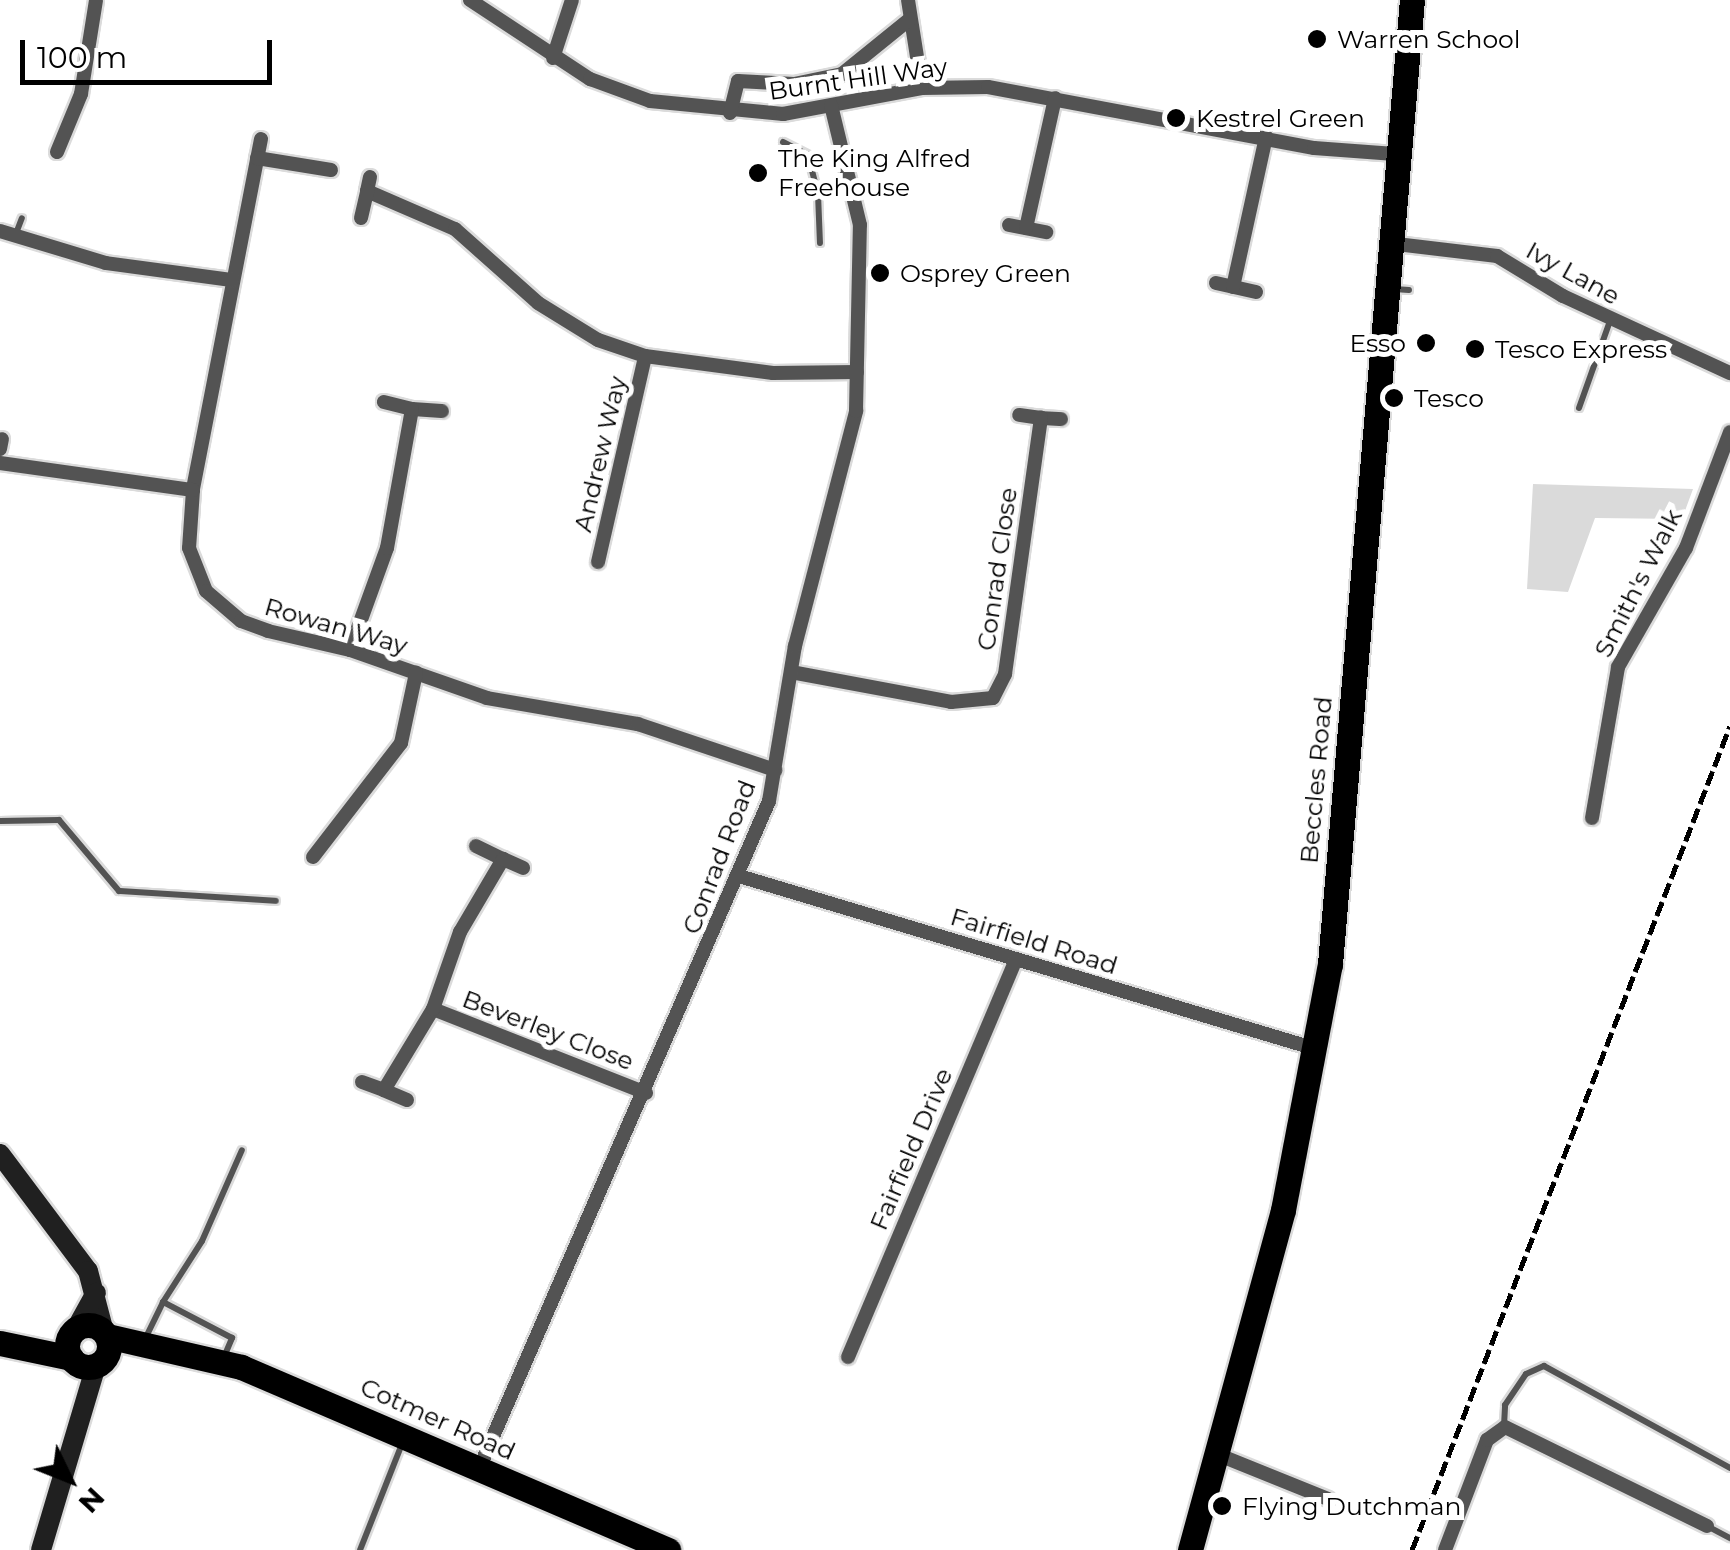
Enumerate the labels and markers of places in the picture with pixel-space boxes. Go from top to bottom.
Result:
place label: Warren School [1337,24,1520,54]
marker: Warren School [1306,28,1328,50]
place label: Kestrel Green [1196,103,1365,133]
marker: Kestrel Green [1165,107,1187,129]
place label: The King Alfred Freehouse [778,144,971,203]
marker: The King Alfred Freehouse [747,162,769,184]
place label: Osprey Green [900,258,1071,288]
marker: Osprey Green [869,262,891,284]
place label: Esso [1349,328,1406,358]
marker: Esso [1415,332,1437,354]
place label: Tesco Express [1495,334,1667,364]
marker: Tesco Express [1464,338,1486,360]
place label: Tesco [1414,383,1484,413]
marker: Tesco [1383,387,1405,409]
place label: Flying Dutchman [1242,1491,1461,1521]
marker: Flying Dutchman [1211,1495,1233,1517]

